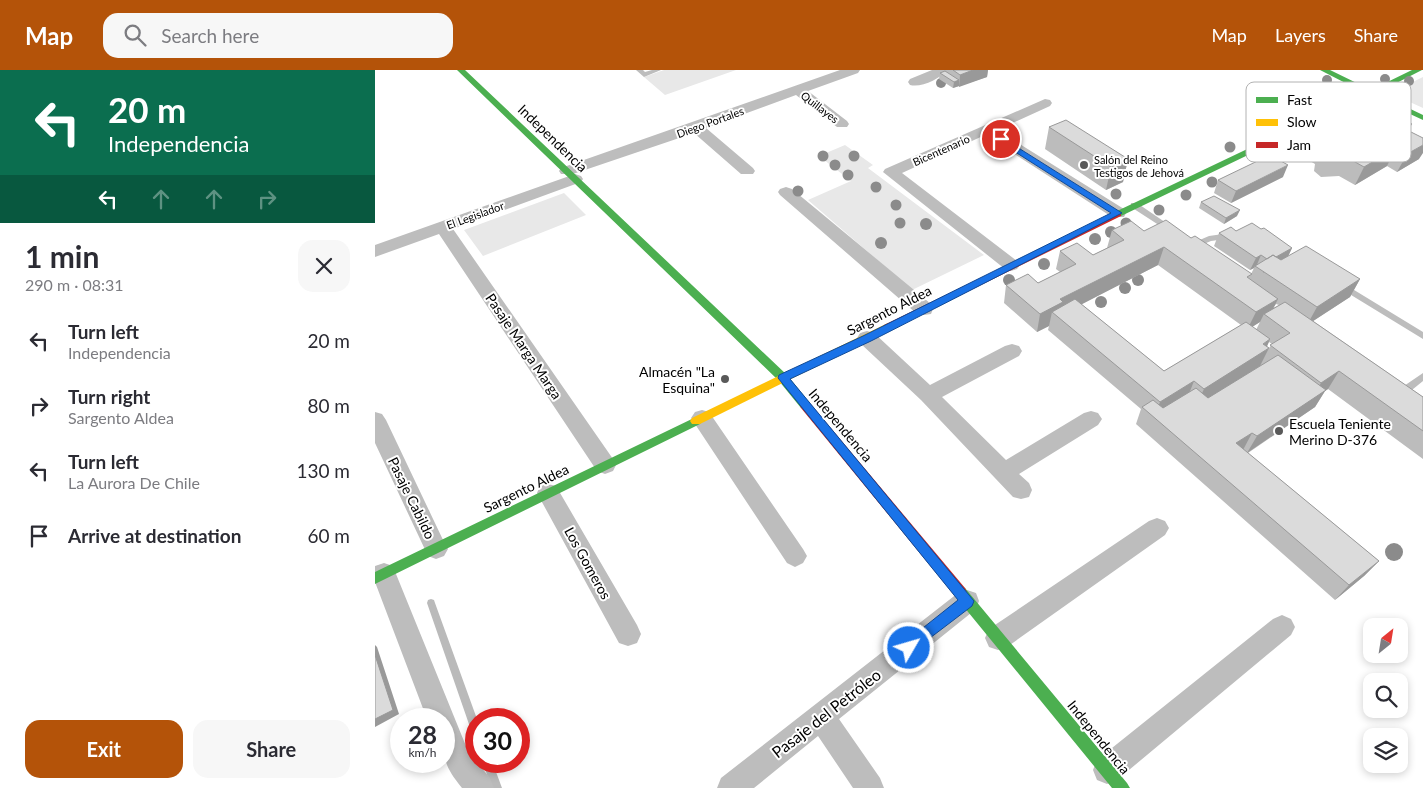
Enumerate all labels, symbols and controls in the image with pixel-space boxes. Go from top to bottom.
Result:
search box [103,13,453,58]
text: Map [25,21,73,50]
icon: search [121,21,149,49]
text: Search here [161,24,259,47]
text: Map [1211,24,1247,46]
text: Layers [1275,24,1326,46]
text: Share [1354,24,1398,46]
legend [1246,82,1411,162]
text: 20 m [108,88,186,130]
street label: Quillayes [798,89,842,126]
icon: left [25,90,90,155]
text: Fast [1287,91,1312,108]
street label: Independencia [515,101,591,175]
street label: Diego Portales [675,104,746,140]
text: Slow [1287,113,1317,130]
pin [980,118,1022,160]
icon: arrive [987,125,1015,153]
text: Independencia [108,130,249,157]
street label: Bicentenario [911,132,971,168]
text: Jam [1287,136,1311,153]
place label: Salón del Reino Testigos de Jehová [1094,153,1184,179]
marker: Salón del Reino Testigos de Jehová [1078,159,1090,171]
icon: left [94,185,122,213]
icon: ahead [147,185,175,213]
icon: ahead [200,185,228,213]
icon: right [253,185,281,213]
street label: El Legislador [444,199,506,231]
text: 1 min [25,238,99,274]
button: close [298,240,350,292]
text: 290 m · 08:31 [25,275,124,294]
street label: Sargento Aldea [844,281,934,339]
street label: Pasaje Marga Marga [482,290,566,402]
text: Turn left [68,320,139,343]
icon: left [25,327,53,355]
text: 20 m [307,329,350,352]
text: Independencia [68,343,171,362]
place label: Almacén "La Esquina" [639,363,715,396]
marker: Almacén "La Esquina" [719,373,731,385]
text: Turn right [68,385,150,408]
street label: Independencia [806,385,876,465]
icon: right [25,392,53,420]
text: 80 m [307,394,350,417]
text: Sargento Aldea [68,408,174,427]
place label: Escuela Teniente Merino D-376 [1289,415,1391,448]
marker: Escuela Teniente Merino D-376 [1273,425,1285,437]
text: Turn left [68,450,139,473]
street label: Pasaje Cabildo [385,454,439,542]
icon: left [25,457,53,485]
text: 130 m [296,459,350,482]
street label: Sargento Aldea [481,460,571,516]
text: La Aurora De Chile [68,473,200,492]
icon: arrive [25,522,53,550]
text: Arrive at destination [68,524,241,547]
text: 60 m [307,524,350,547]
street label: Los Gomeros [561,524,615,602]
north arrow [1363,618,1407,662]
map controls [1363,618,1408,773]
position arrow [882,621,934,673]
street label: Pasaje del Petróleo [768,665,884,761]
button: search [1363,673,1408,718]
street label: Independencia [1064,697,1134,777]
speed limit sign: 30 [465,708,530,773]
text: 28 [408,719,437,749]
button: Exit [25,720,183,778]
button: Share [193,720,350,778]
button: layers [1363,728,1408,773]
text: km/h [408,745,437,760]

